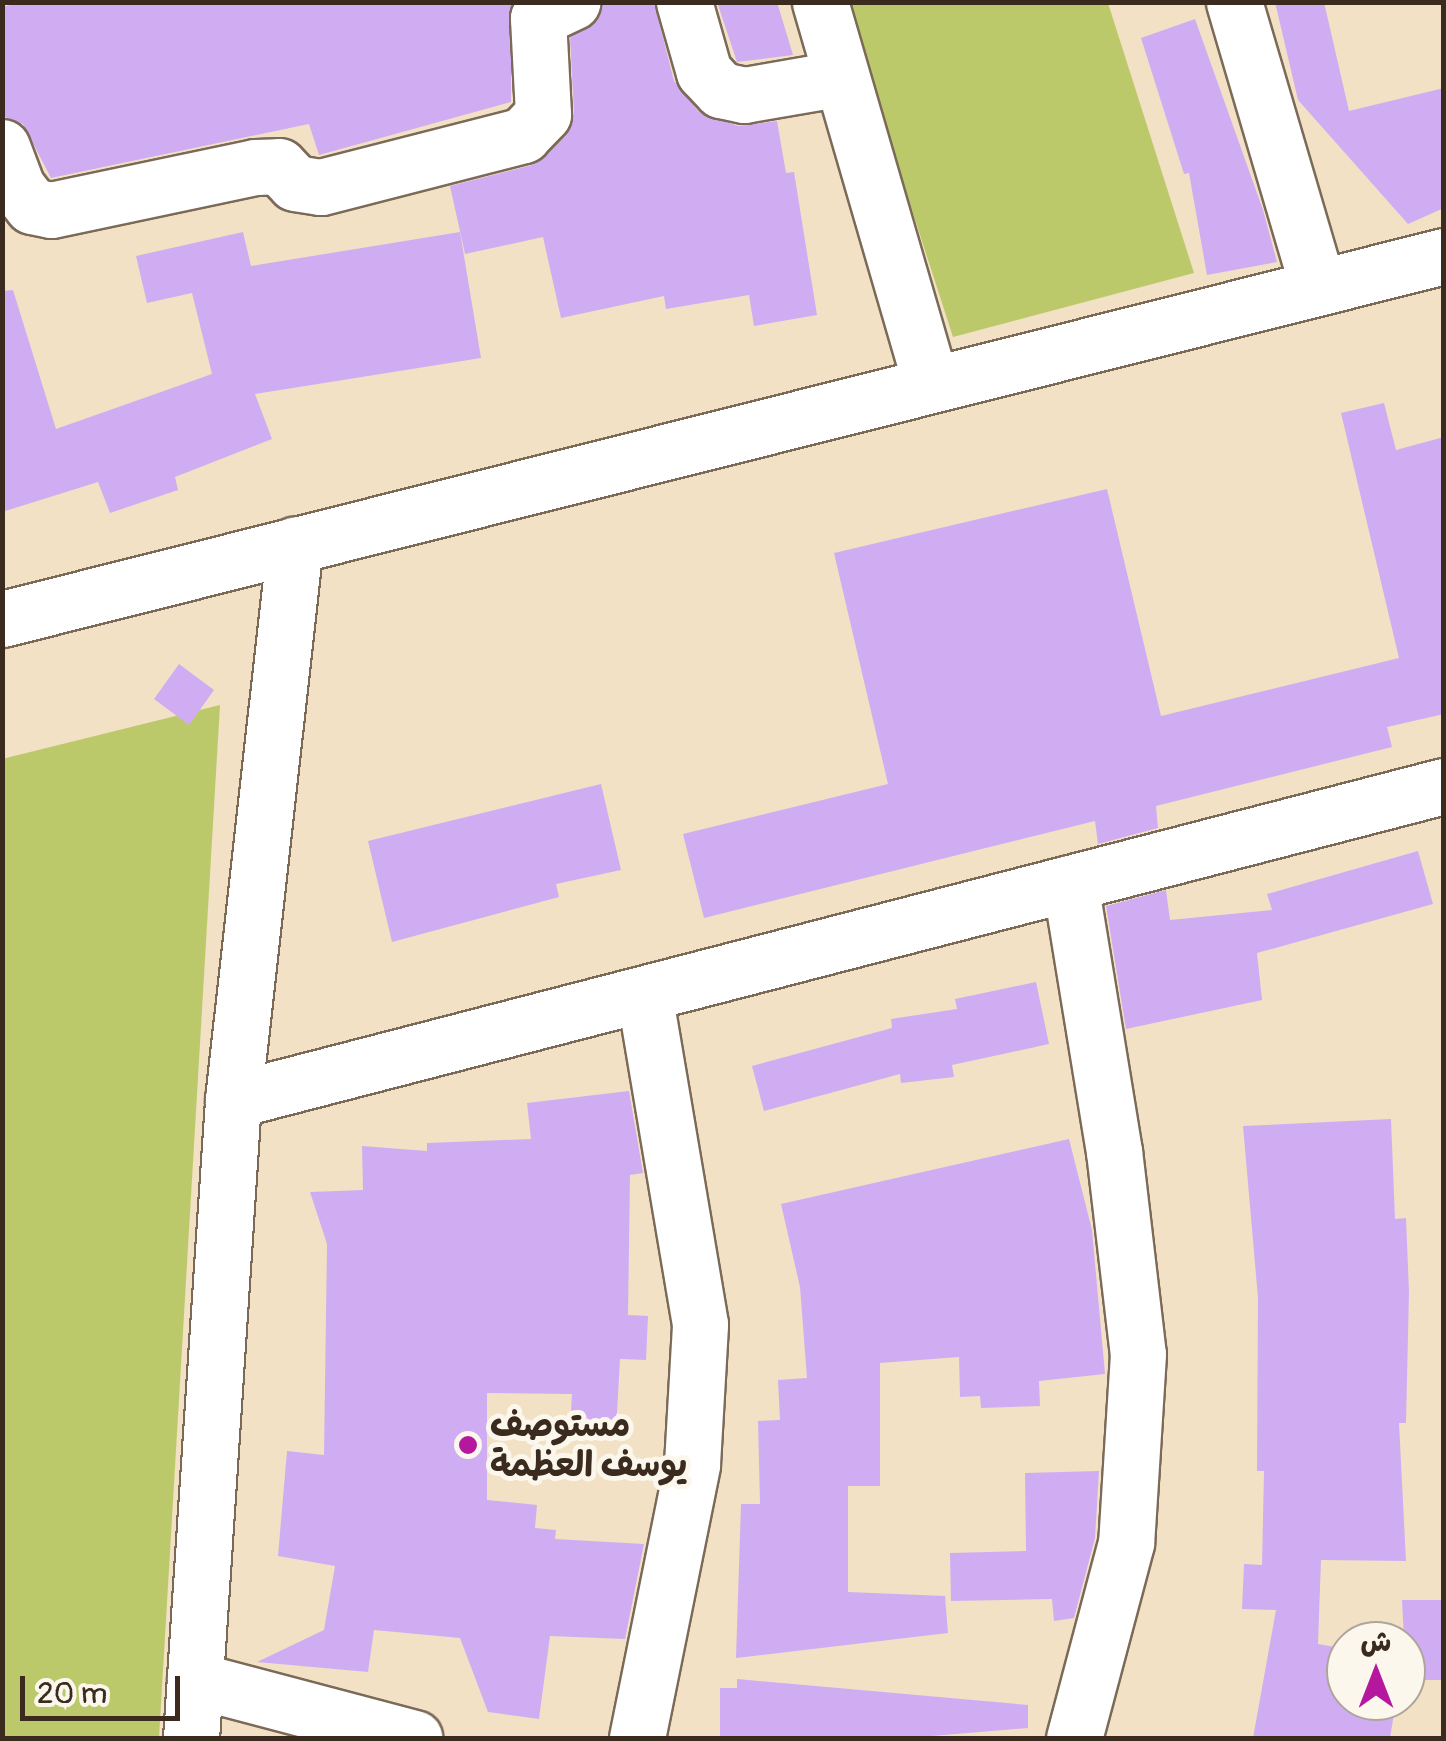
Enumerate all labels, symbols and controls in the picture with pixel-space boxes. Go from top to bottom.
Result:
place label: مستوصف يوسف العظمة [490,1404,687,1486]
marker: مستوصف يوسف العظمة [455,1432,481,1458]
north arrow [1326,1621,1426,1721]
text: ش [1361,1625,1391,1660]
scale bar [25,1656,185,1718]
text: 20 m [37,1675,107,1712]

